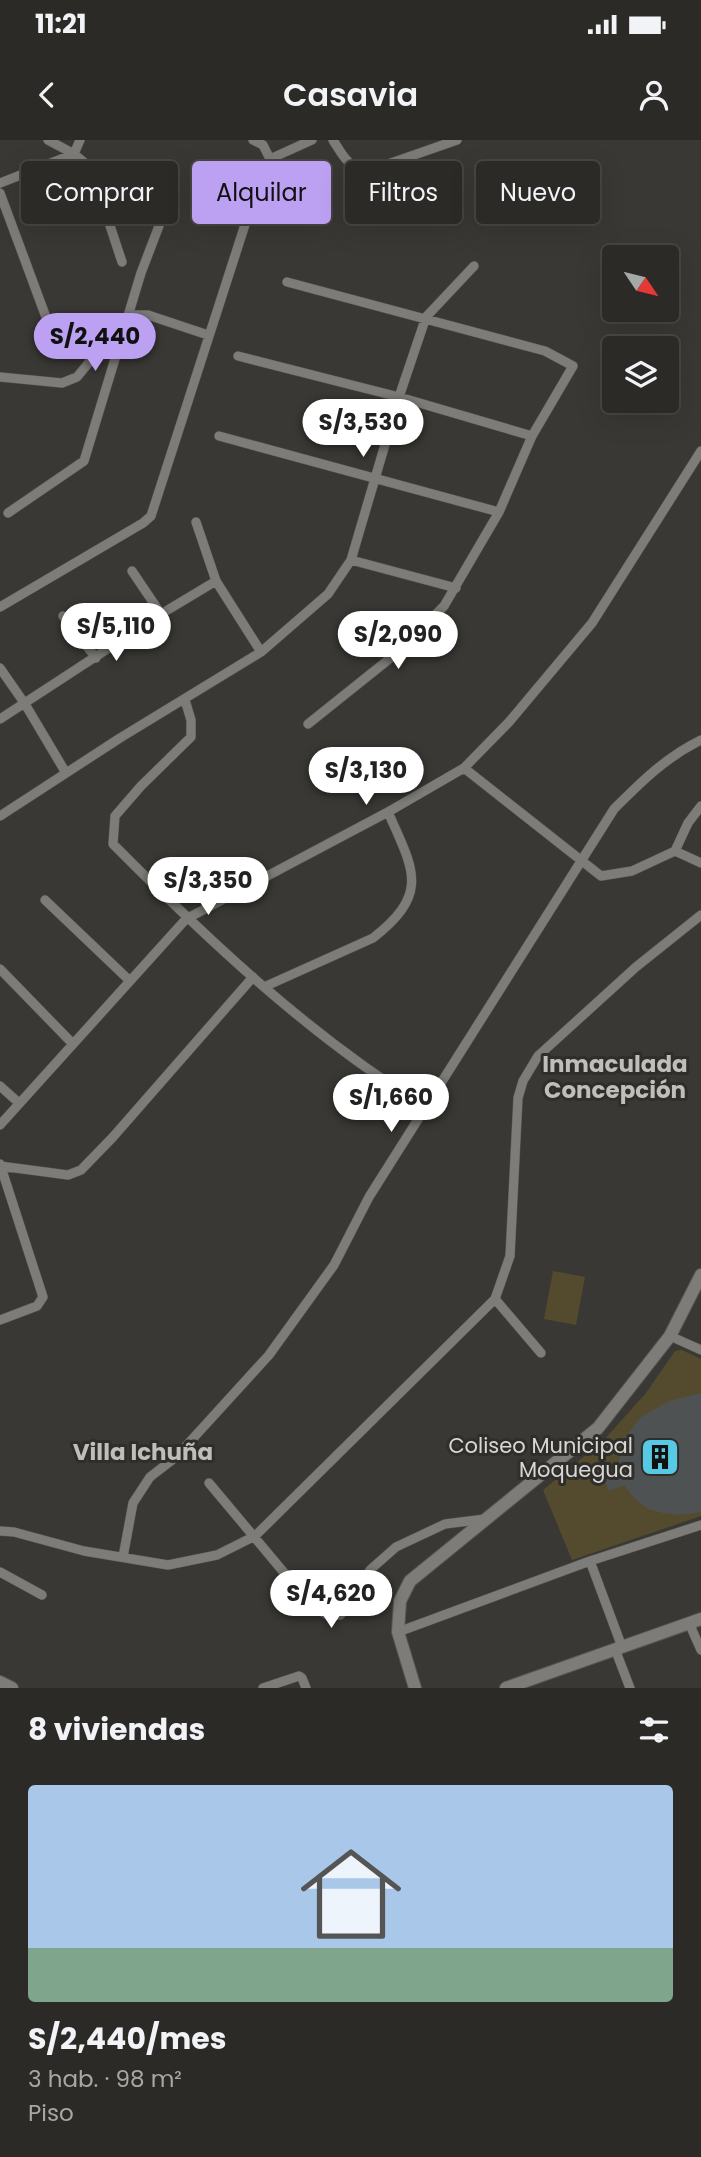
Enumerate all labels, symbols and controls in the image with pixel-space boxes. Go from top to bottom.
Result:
text: 11:21 [35,6,87,42]
text: Casavia [283,72,418,117]
icon: back [28,76,66,114]
icon: person [635,76,673,114]
chip: Comprar [21,161,178,224]
chip: Alquilar [192,161,331,224]
chip: Filtros [345,161,462,224]
chip: Nuevo [476,161,600,224]
north arrow [602,245,679,322]
map controls [602,245,679,413]
pin: S/2,440 [30,314,160,373]
text: S/2,440 [50,320,140,352]
button: layers [602,336,679,413]
pin: S/3,530 [298,400,428,459]
text: S/3,530 [319,406,407,438]
pin: S/5,110 [51,603,181,663]
text: S/5,110 [77,610,155,642]
pin: S/2,090 [333,612,463,671]
text: S/2,090 [354,618,442,650]
pin: S/3,130 [301,748,431,807]
text: S/3,130 [325,754,407,786]
pin: S/3,350 [143,858,273,917]
text: S/3,350 [164,864,252,896]
district label: Inmaculada Concepción [542,1048,688,1106]
pin: S/1,660 [326,1074,456,1134]
text: S/1,660 [349,1081,433,1113]
place label: Coliseo Municipal Moquegua [448,1431,633,1484]
district label: Villa Ichuña [73,1436,213,1468]
building icon: Coliseo Municipal Moquegua [639,1436,681,1478]
pin: S/4,620 [266,1570,396,1630]
text: S/4,620 [286,1577,376,1609]
text: 8 viviendas [28,1708,205,1751]
icon: filters [635,1711,673,1749]
icon: home [288,1831,414,1957]
text: S/2,440/mes [28,2017,227,2060]
text: 3 hab. · 98 m² [28,2063,182,2095]
text: Piso [28,2097,74,2129]

